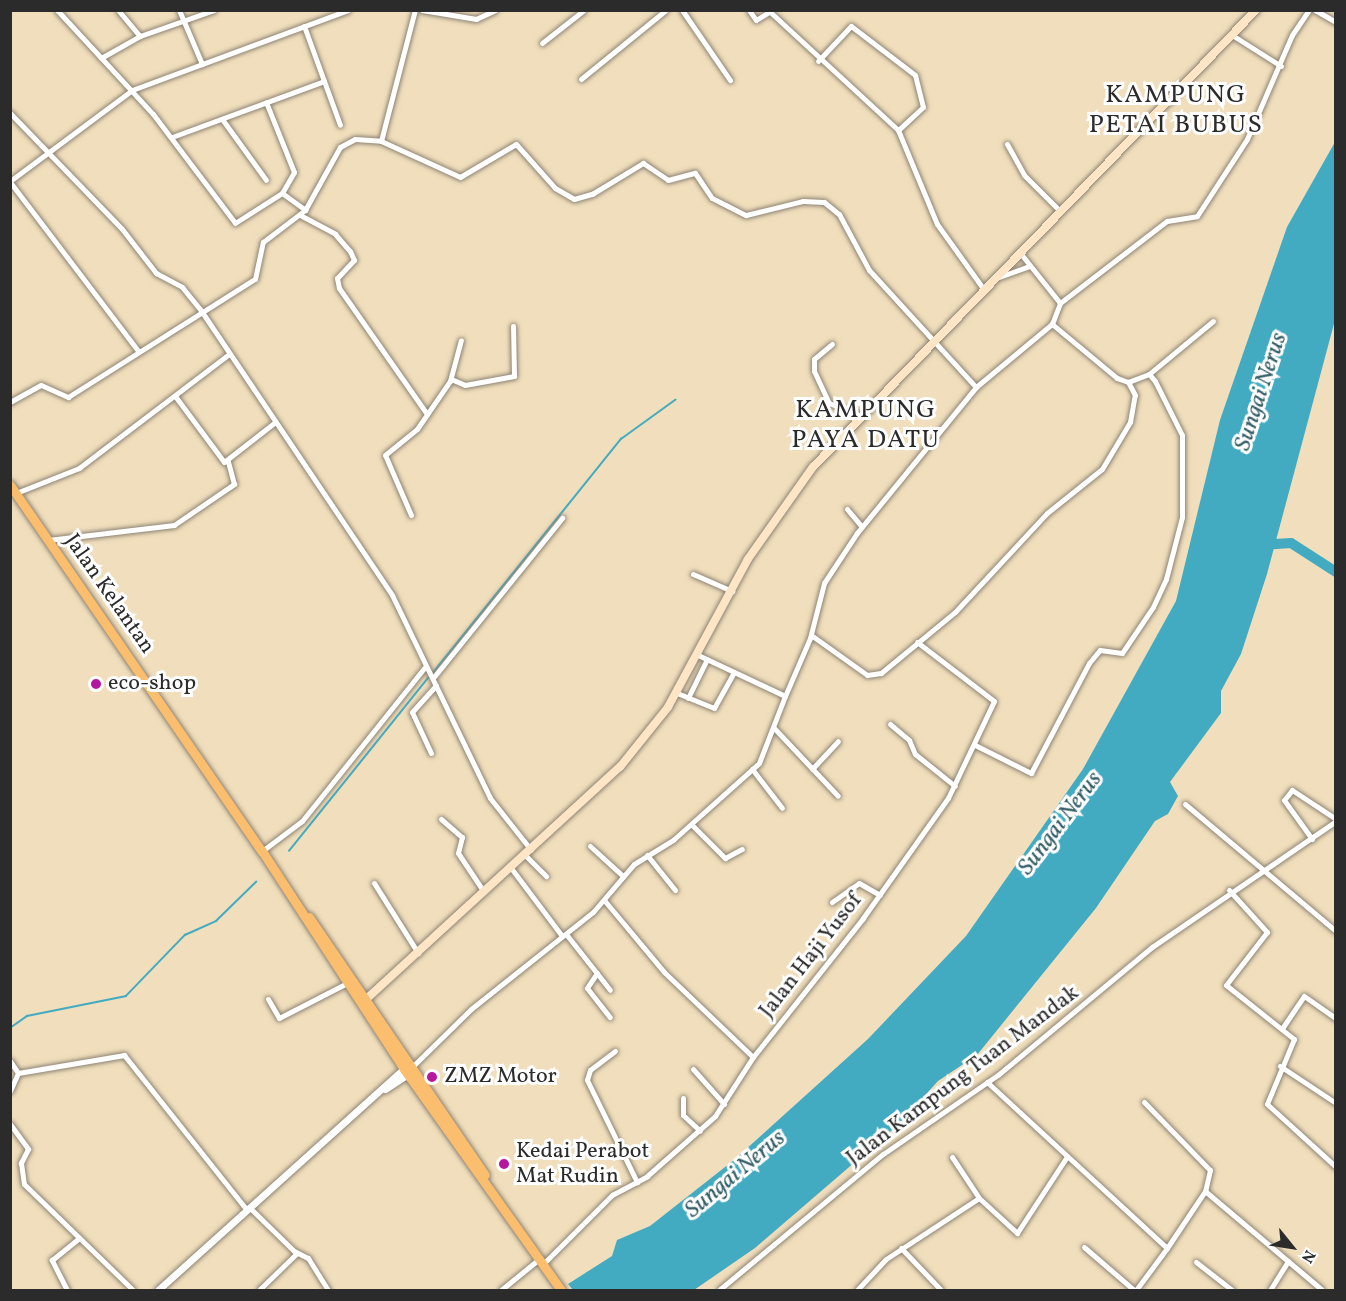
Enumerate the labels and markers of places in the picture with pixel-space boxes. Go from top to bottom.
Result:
place label: eco-shop [108,671,196,697]
marker: eco-shop [89,677,103,691]
place label: ZMZ Motor [444,1064,557,1090]
marker: ZMZ Motor [425,1070,439,1084]
place label: Kedai Perabot Mat Rudin [516,1138,649,1190]
marker: Kedai Perabot Mat Rudin [497,1157,511,1171]

